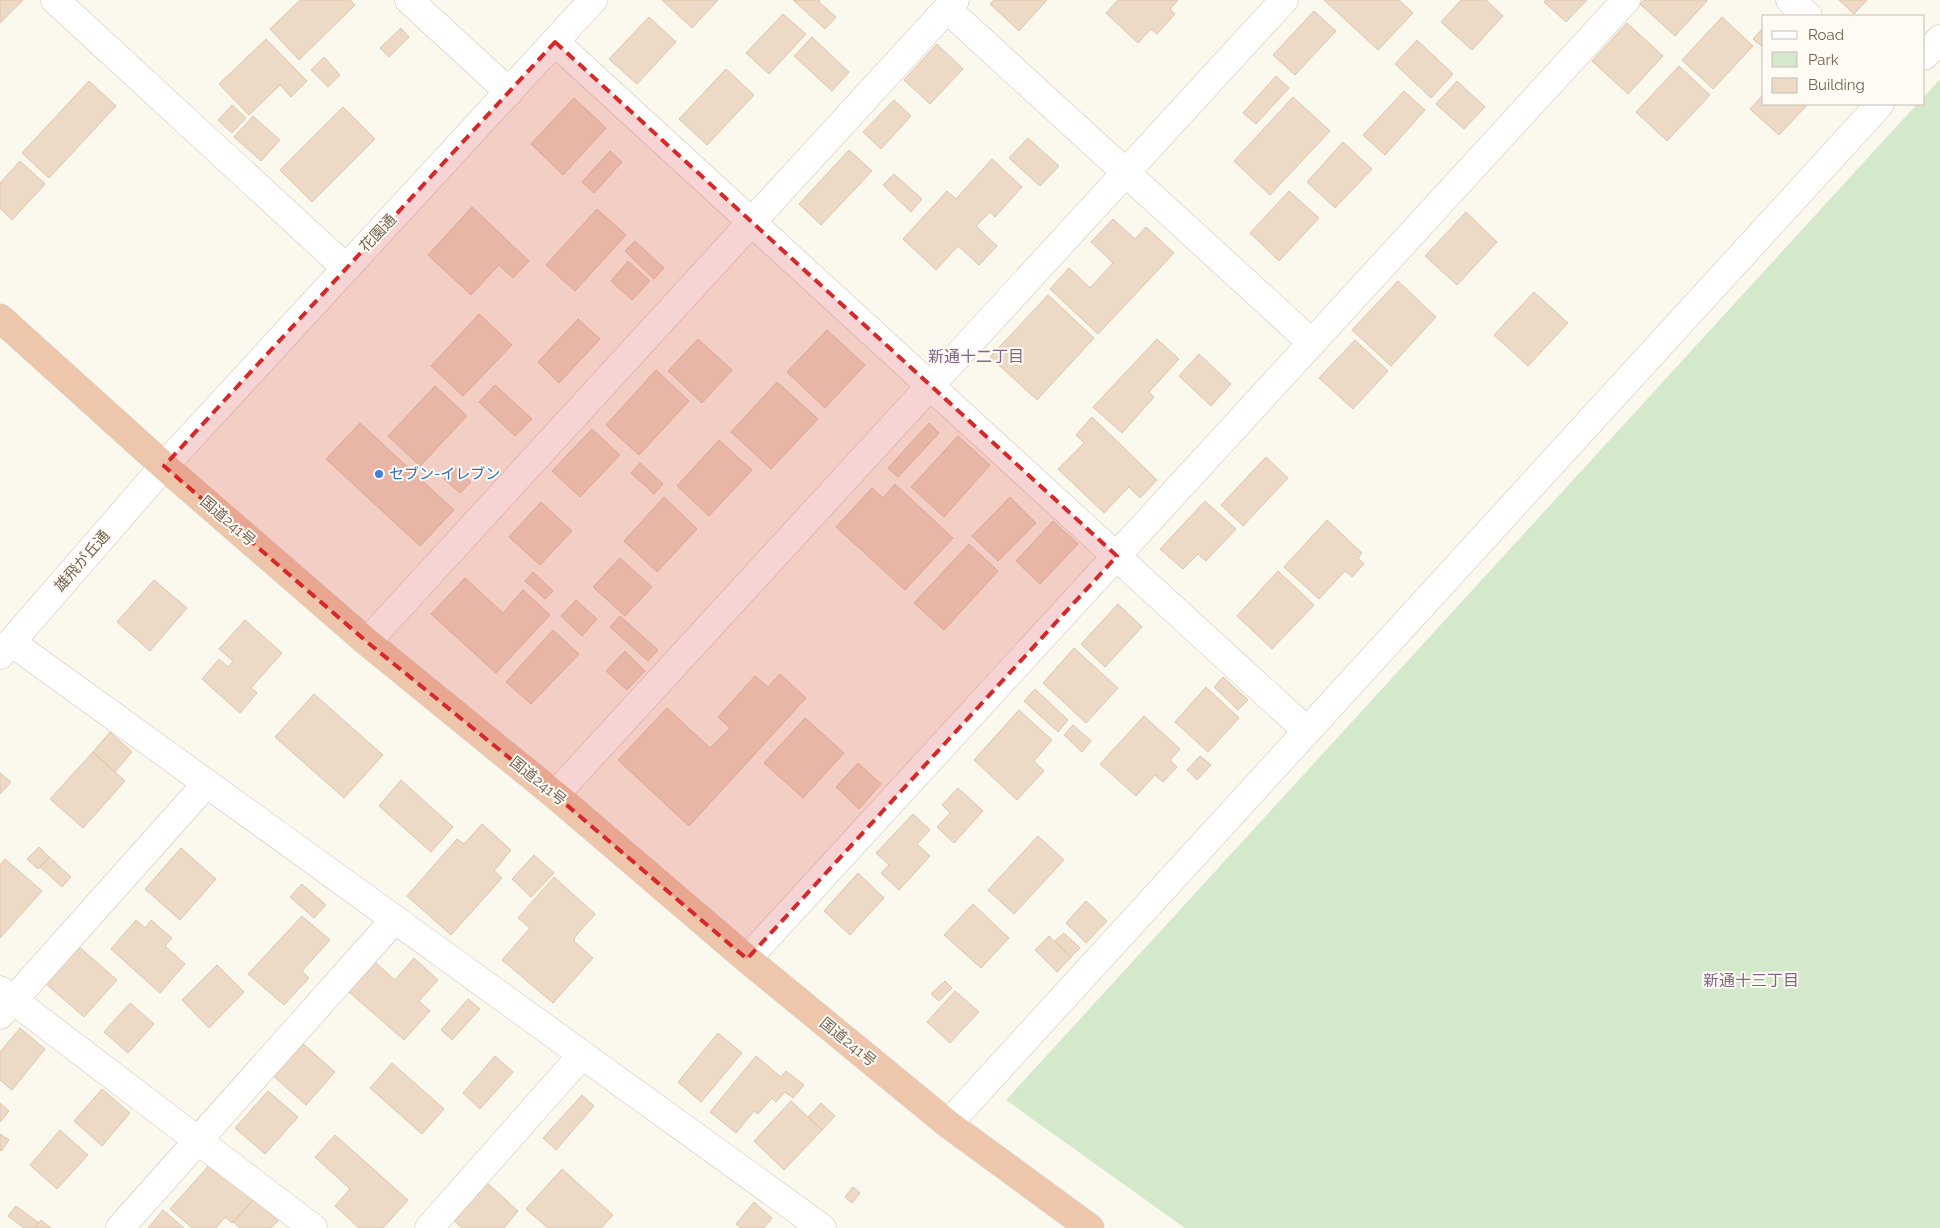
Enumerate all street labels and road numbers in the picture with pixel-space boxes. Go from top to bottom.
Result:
street label: 花園通 [356,210,400,256]
street label: 国道241号 [197,492,259,550]
street label: 雄飛が丘通 [51,527,113,595]
street label: 国道241号 [506,753,570,809]
street label: 国道241号 [816,1014,880,1070]

